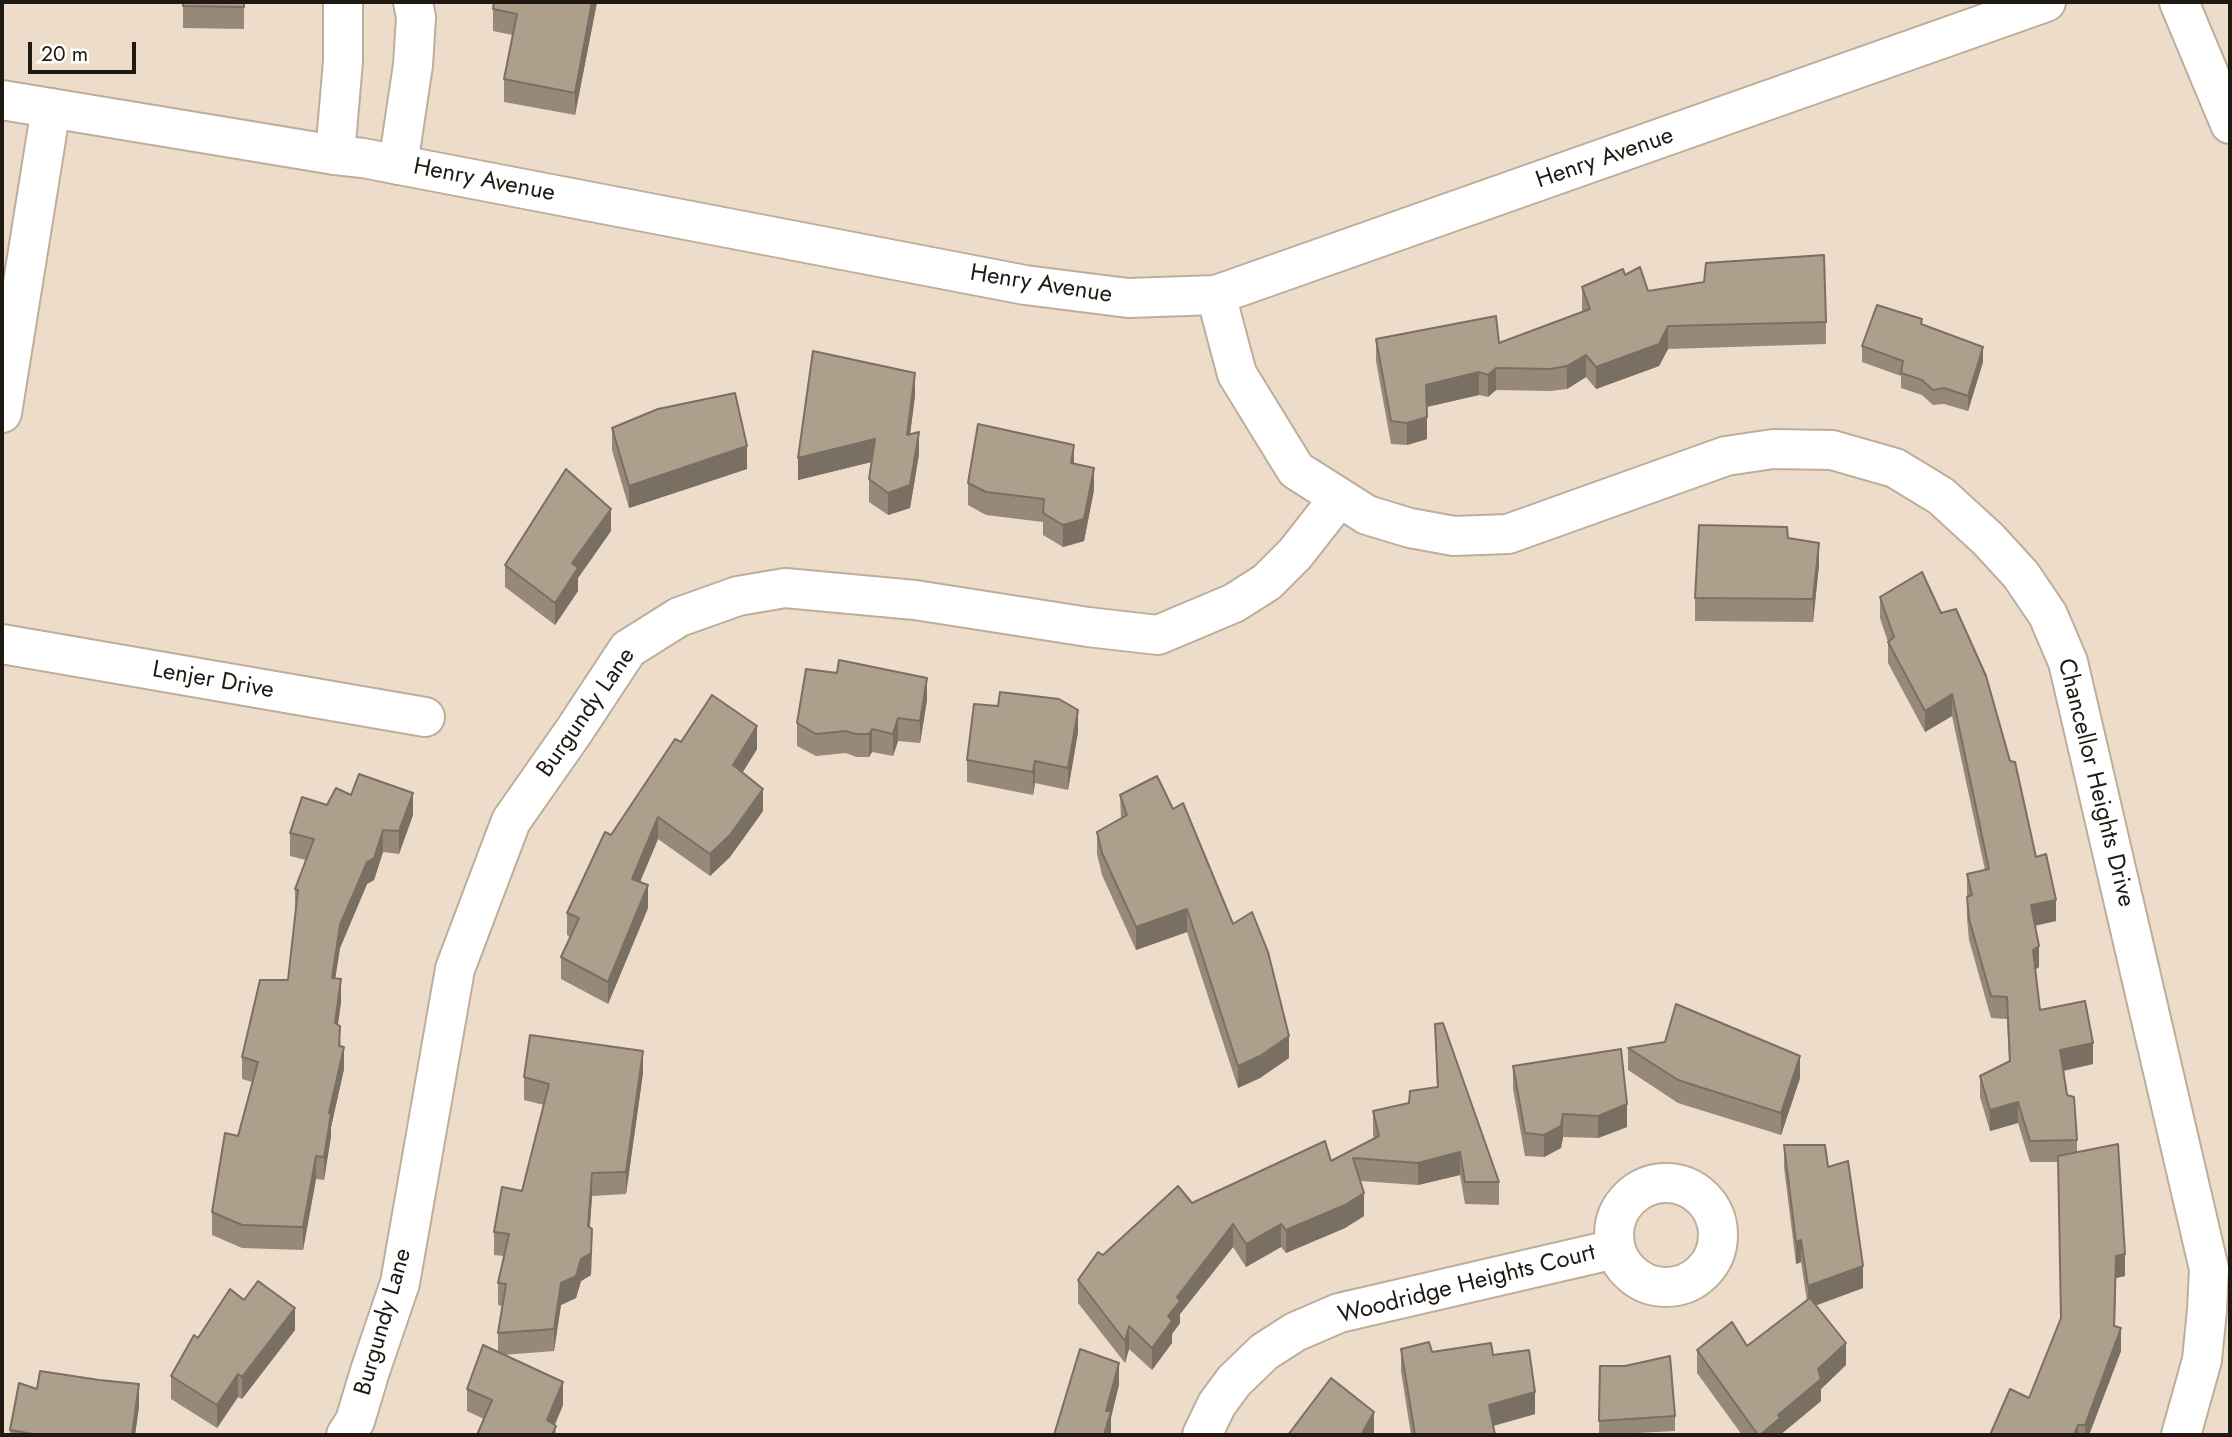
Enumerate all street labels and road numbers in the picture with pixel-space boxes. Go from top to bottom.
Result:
street label: Henry Avenue [1532,122,1678,196]
street label: Henry Avenue [411,153,557,209]
street label: Henry Avenue [968,260,1114,310]
street label: Burgundy Lane [532,643,642,783]
street label: Lenjer Drive [150,656,276,706]
street label: Chancellor Heights Drive [2050,656,2140,910]
street label: Woodridge Heights Court [1335,1239,1599,1331]
street label: Burgundy Lane [349,1245,419,1399]

